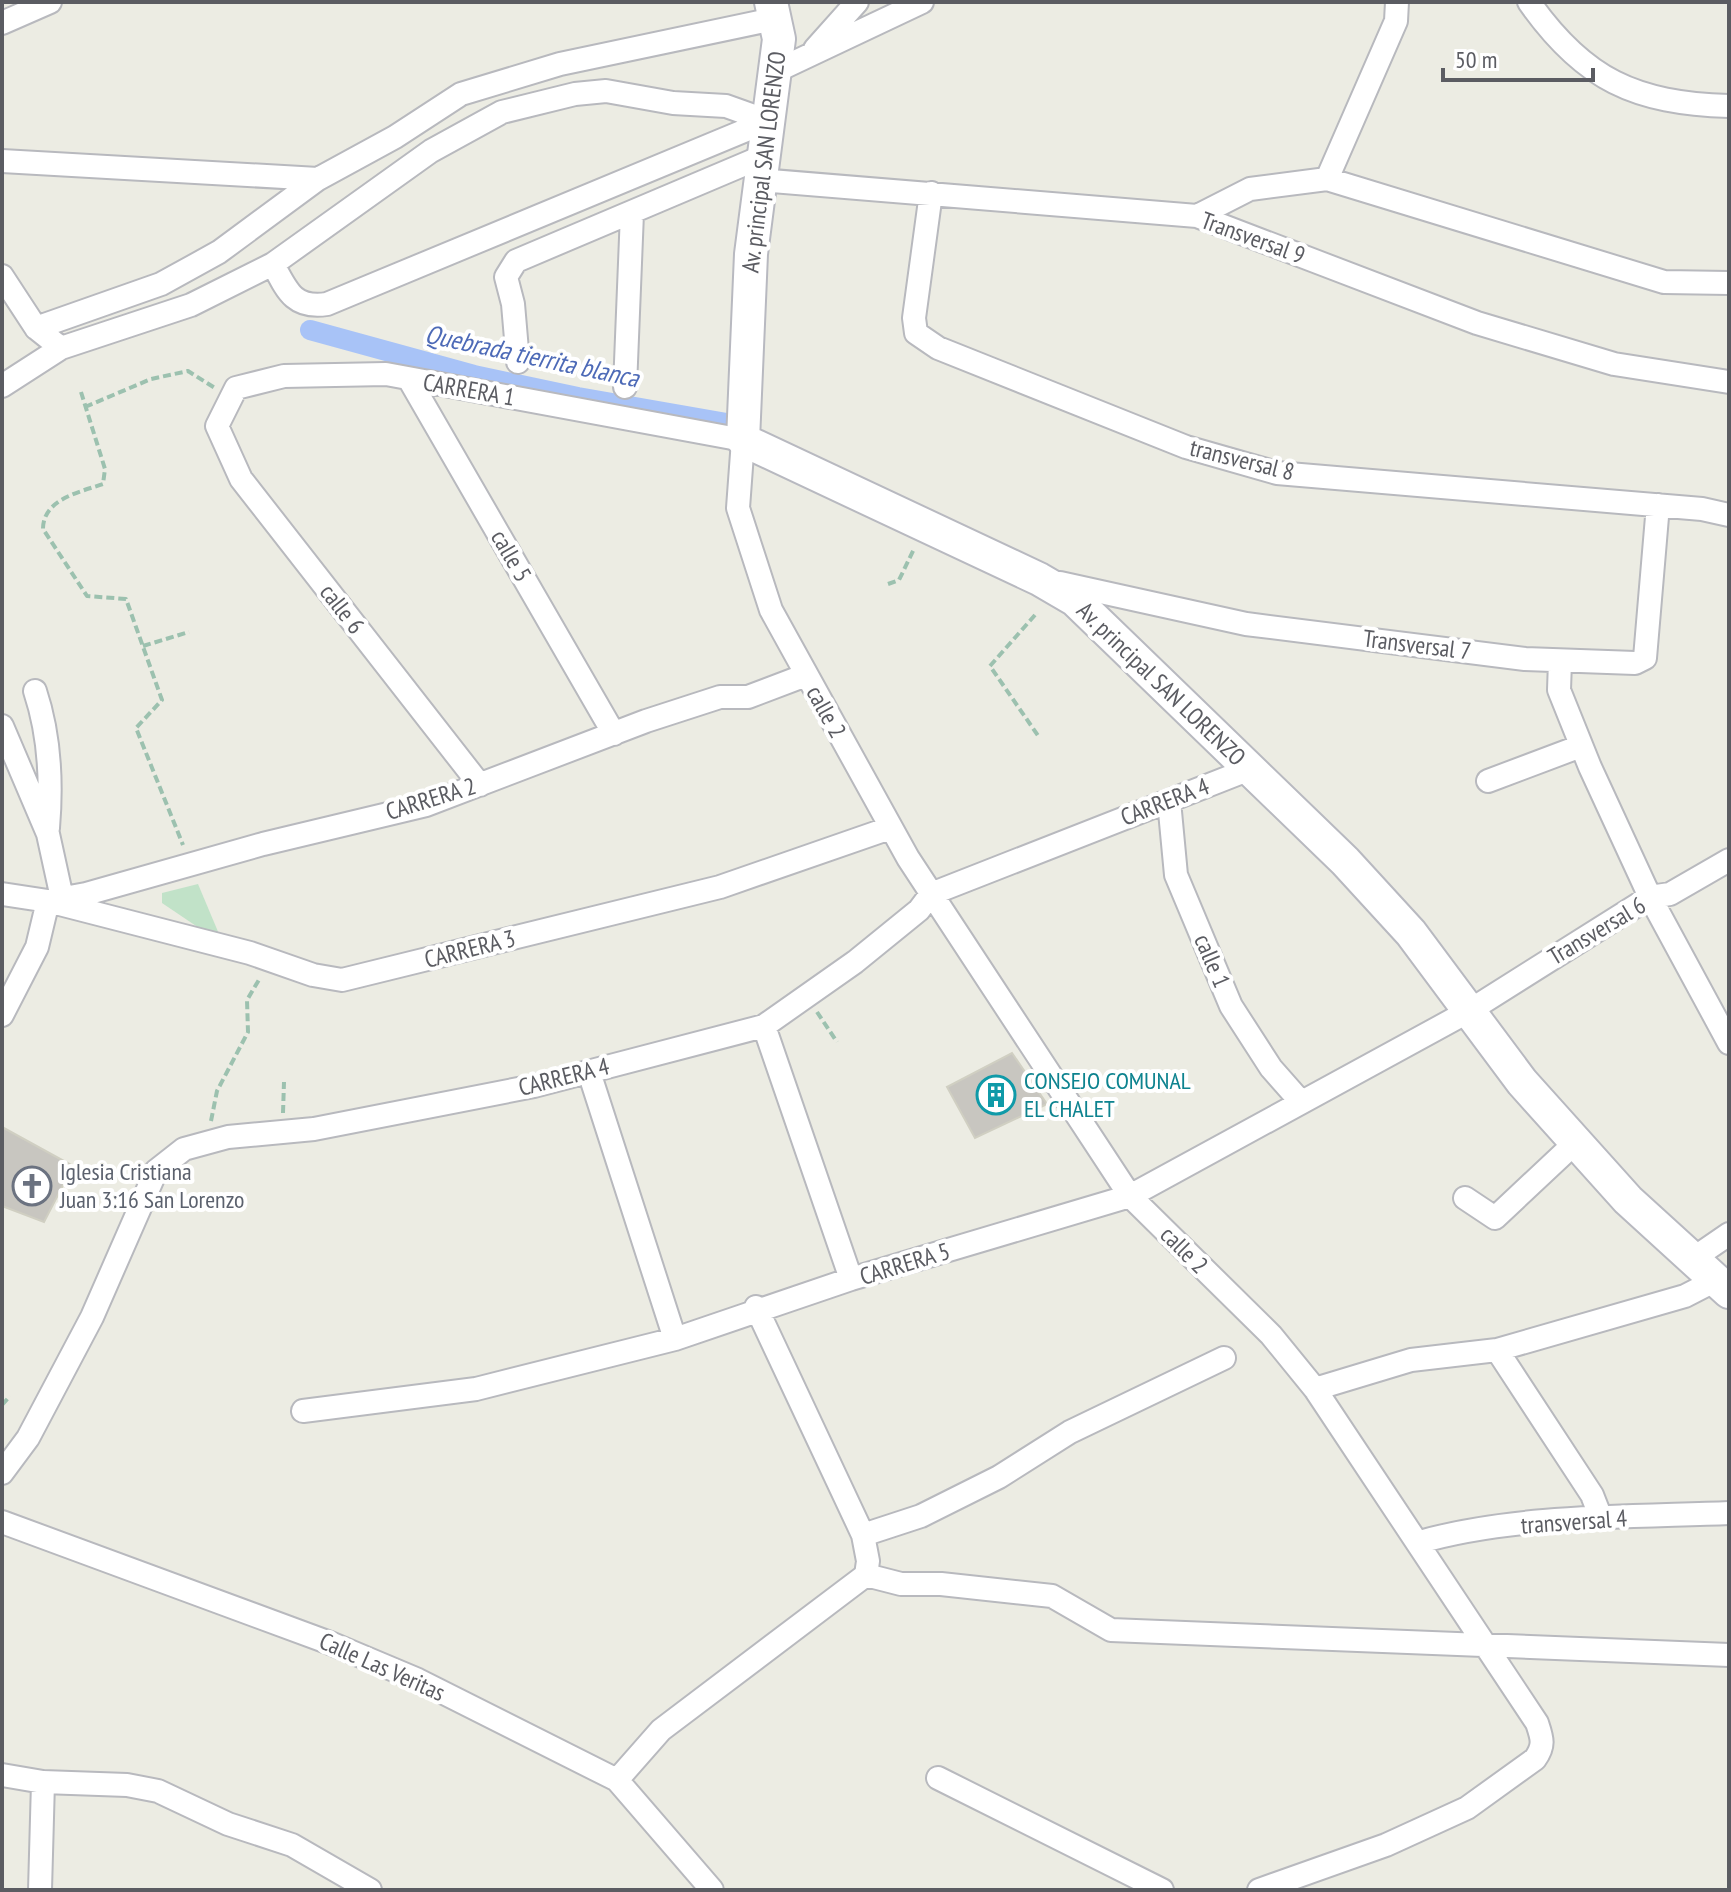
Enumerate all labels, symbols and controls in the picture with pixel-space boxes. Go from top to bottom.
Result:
scale bar [1443,32,1593,82]
text: 50 m [1455,44,1497,75]
street label: Av. principal SAN LORENZO [735,49,792,274]
street label: Transversal 9 [1197,204,1309,271]
water label: Quebrada tierrita blanca [422,317,644,395]
street label: CARRERA 1 [421,366,517,413]
street label: transversal 8 [1187,432,1298,487]
street label: calle 5 [484,524,539,587]
street label: calle 6 [313,577,372,640]
street label: Av. principal SAN LORENZO [1070,595,1252,772]
street label: Transversal 7 [1361,623,1473,667]
street label: calle 2 [800,680,853,743]
street label: CARRERA 2 [382,770,480,827]
street label: CARRERA 4 [1116,770,1214,833]
street label: Transversal 6 [1542,889,1651,972]
street label: CARRERA 3 [421,922,519,975]
street label: calle 1 [1187,929,1238,992]
street label: CARRERA 4 [515,1050,613,1103]
place label: CONSEJO COMUNAL EL CHALET [1024,1065,1191,1124]
building icon: CONSEJO COMUNAL EL CHALET [975,1074,1017,1116]
place label: Iglesia Cristiana Juan 3:16 San Lorenzo [59,1156,244,1215]
church icon: Iglesia Cristiana Juan 3:16 San Lorenzo [11,1165,53,1207]
street label: calle 2 [1154,1219,1215,1280]
street label: CARRERA 5 [856,1235,954,1292]
street label: transversal 4 [1520,1502,1628,1541]
street label: Calle Las Veritas [315,1625,450,1708]

